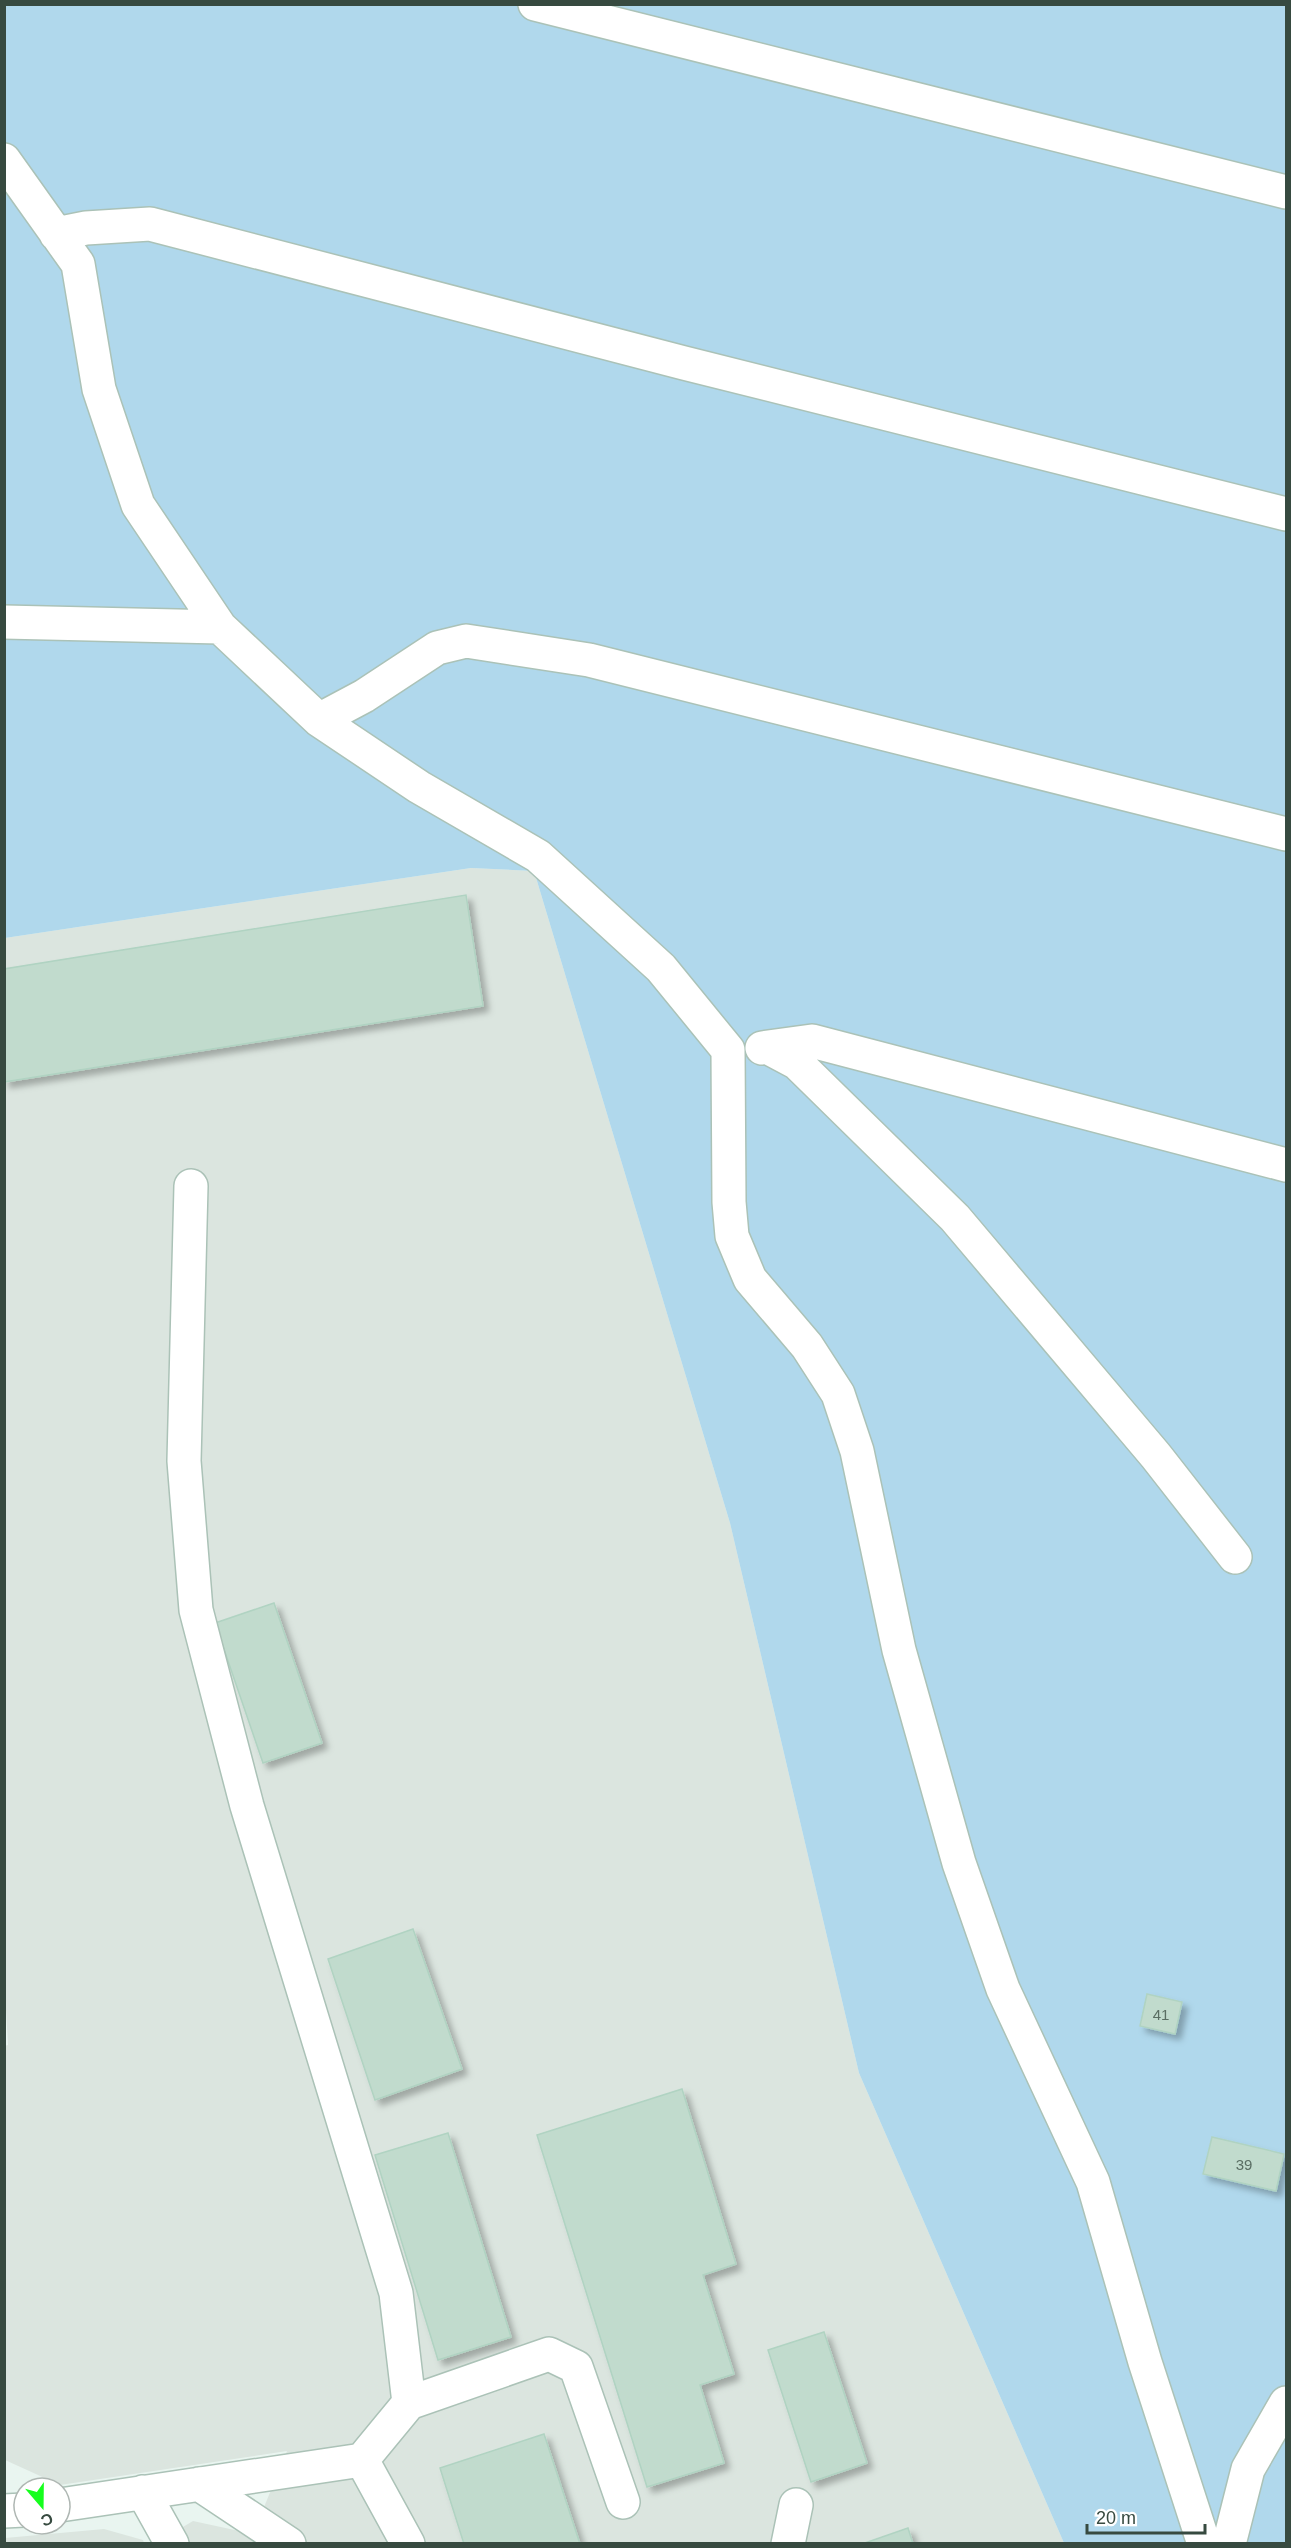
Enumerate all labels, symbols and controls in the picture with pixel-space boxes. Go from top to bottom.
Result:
house number: 41 [1153,2006,1169,2023]
house number: 39 [1236,2156,1252,2173]
north arrow [12,2476,72,2536]
scale bar [1087,2497,1206,2535]
text: 20 m [1096,2508,1136,2528]
text: С [38,2510,55,2530]

